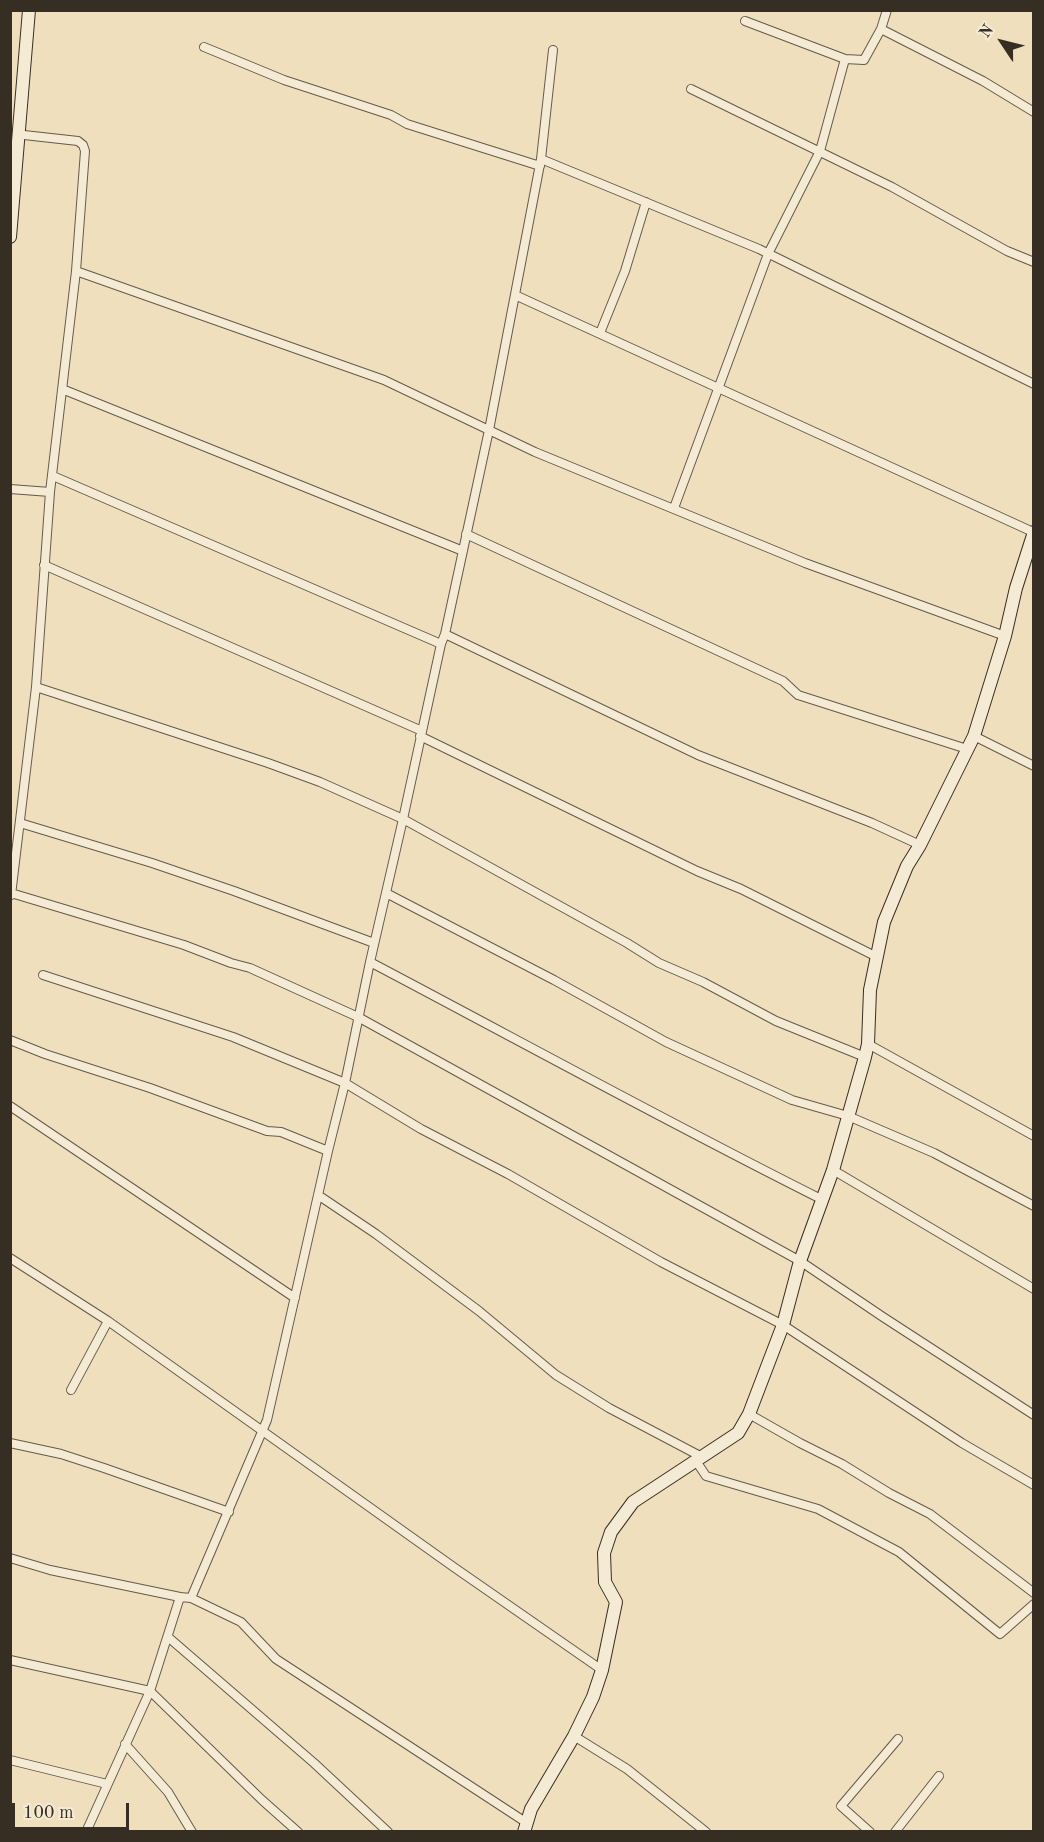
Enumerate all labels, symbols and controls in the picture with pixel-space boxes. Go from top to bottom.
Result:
north arrow [972,12,1032,72]
text: N [977,22,997,41]
scale bar [15,1791,132,1829]
text: 100 m [23,1804,74,1822]

